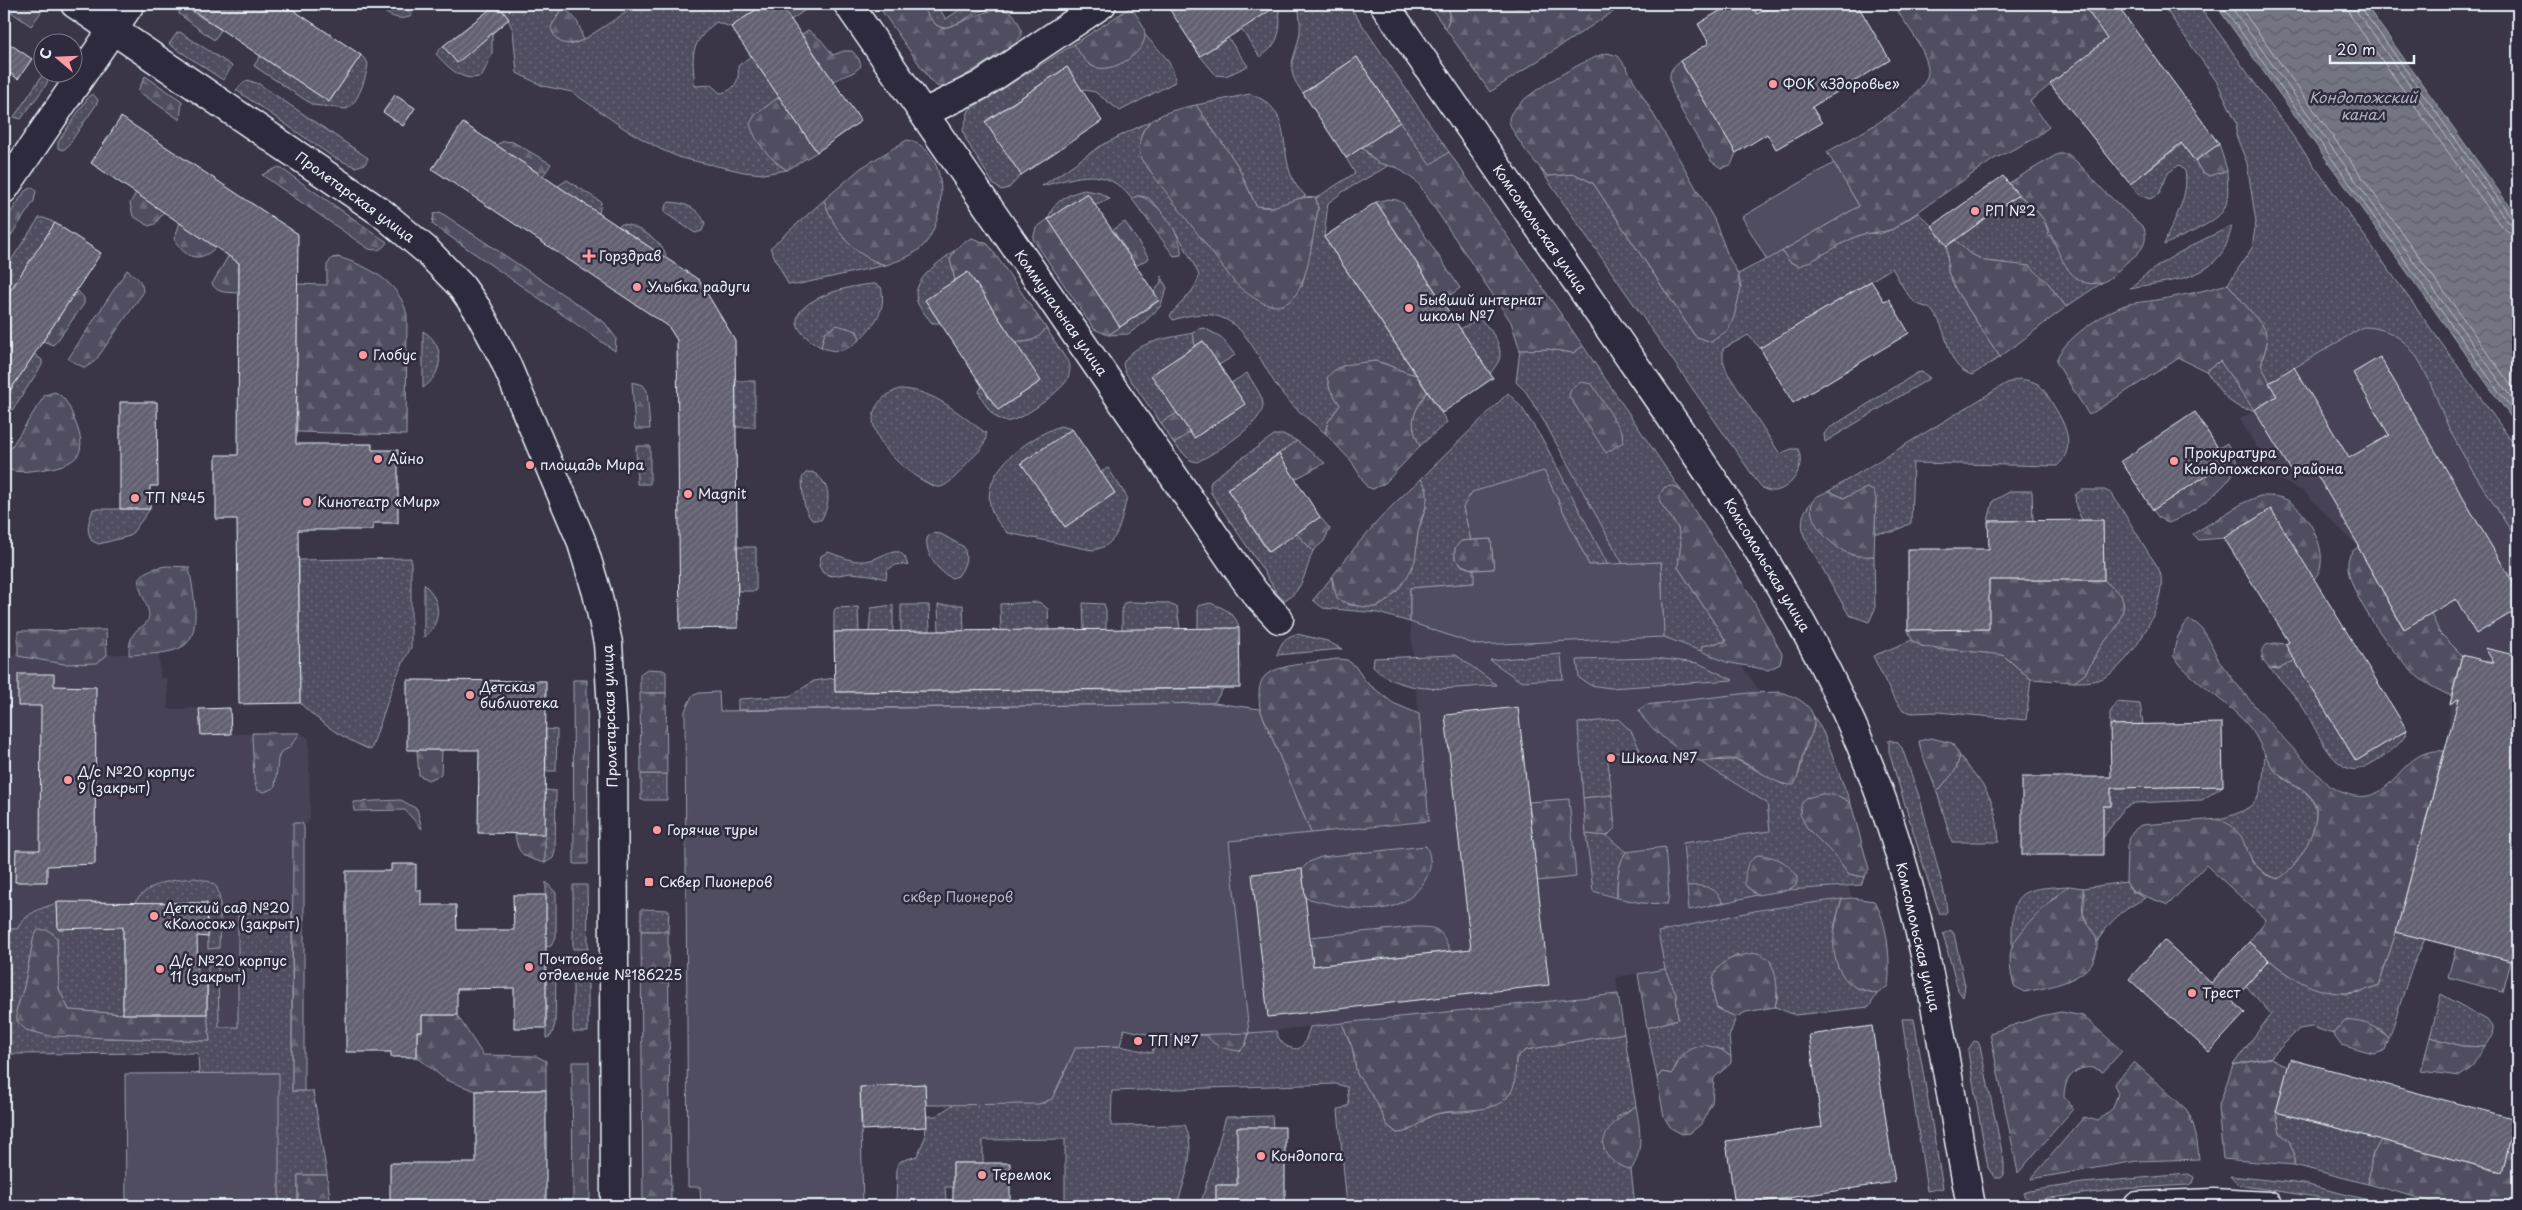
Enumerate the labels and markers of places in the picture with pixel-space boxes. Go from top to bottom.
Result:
place label: ФОК «Здоровье» [1783,73,1900,94]
marker: ФОК «Здоровье» [1767,78,1779,90]
place label: РП №2 [1985,200,2036,221]
marker: РП №2 [1969,205,1981,217]
place label: Горздрав [599,245,661,266]
marker: Горздрав [583,250,595,262]
place label: Улыбка радуги [647,276,750,297]
marker: Улыбка радуги [631,281,643,293]
place label: Бывший интернат школы №7 [1419,289,1544,326]
marker: Бывший интернат школы №7 [1403,302,1415,314]
place label: Глобус [373,344,417,365]
marker: Глобус [357,349,369,361]
place label: Прокуратура Кондопожского района [2184,442,2343,479]
place label: Айно [388,448,424,469]
marker: Айно [372,453,384,465]
place label: площадь Мира [540,454,645,475]
marker: Прокуратура Кондопожского района [2168,455,2180,467]
marker: площадь Мира [524,459,536,471]
place label: Magnit [698,483,747,504]
place label: ТП №45 [145,487,205,508]
marker: Magnit [682,488,694,500]
place label: Кинотеатр «Мир» [317,491,440,512]
marker: ТП №45 [129,492,141,504]
marker: Кинотеатр «Мир» [301,496,313,508]
place label: Детская библиотека [479,676,559,713]
marker: Детская библиотека [464,689,476,701]
place label: Школа №7 [1621,747,1697,768]
marker: Школа №7 [1605,752,1617,764]
place label: Д/с №20 корпус 9 (закрыт) [77,761,195,798]
marker: Д/с №20 корпус 9 (закрыт) [62,774,74,786]
place label: Горячие туры [667,819,758,840]
marker: Горячие туры [651,824,663,836]
place label: Сквер Пионеров [659,871,772,892]
marker: Сквер Пионеров [643,876,655,888]
place label: Детский сад №20 «Колосок» (закрыт) [163,897,300,934]
marker: Детский сад №20 «Колосок» (закрыт) [148,910,160,922]
place label: Почтовое отделение №186225 [539,948,682,985]
place label: Д/с №20 корпус 11 (закрыт) [169,950,287,987]
marker: Почтовое отделение №186225 [523,961,535,973]
marker: Д/с №20 корпус 11 (закрыт) [154,963,166,975]
place label: Трест [2202,982,2241,1003]
marker: Трест [2186,987,2198,999]
place label: ТП №7 [1148,1030,1198,1051]
marker: ТП №7 [1132,1035,1144,1047]
place label: Кондопога [1271,1145,1344,1166]
marker: Кондопога [1255,1150,1267,1162]
place label: Теремок [992,1164,1052,1185]
marker: Теремок [976,1169,988,1181]

